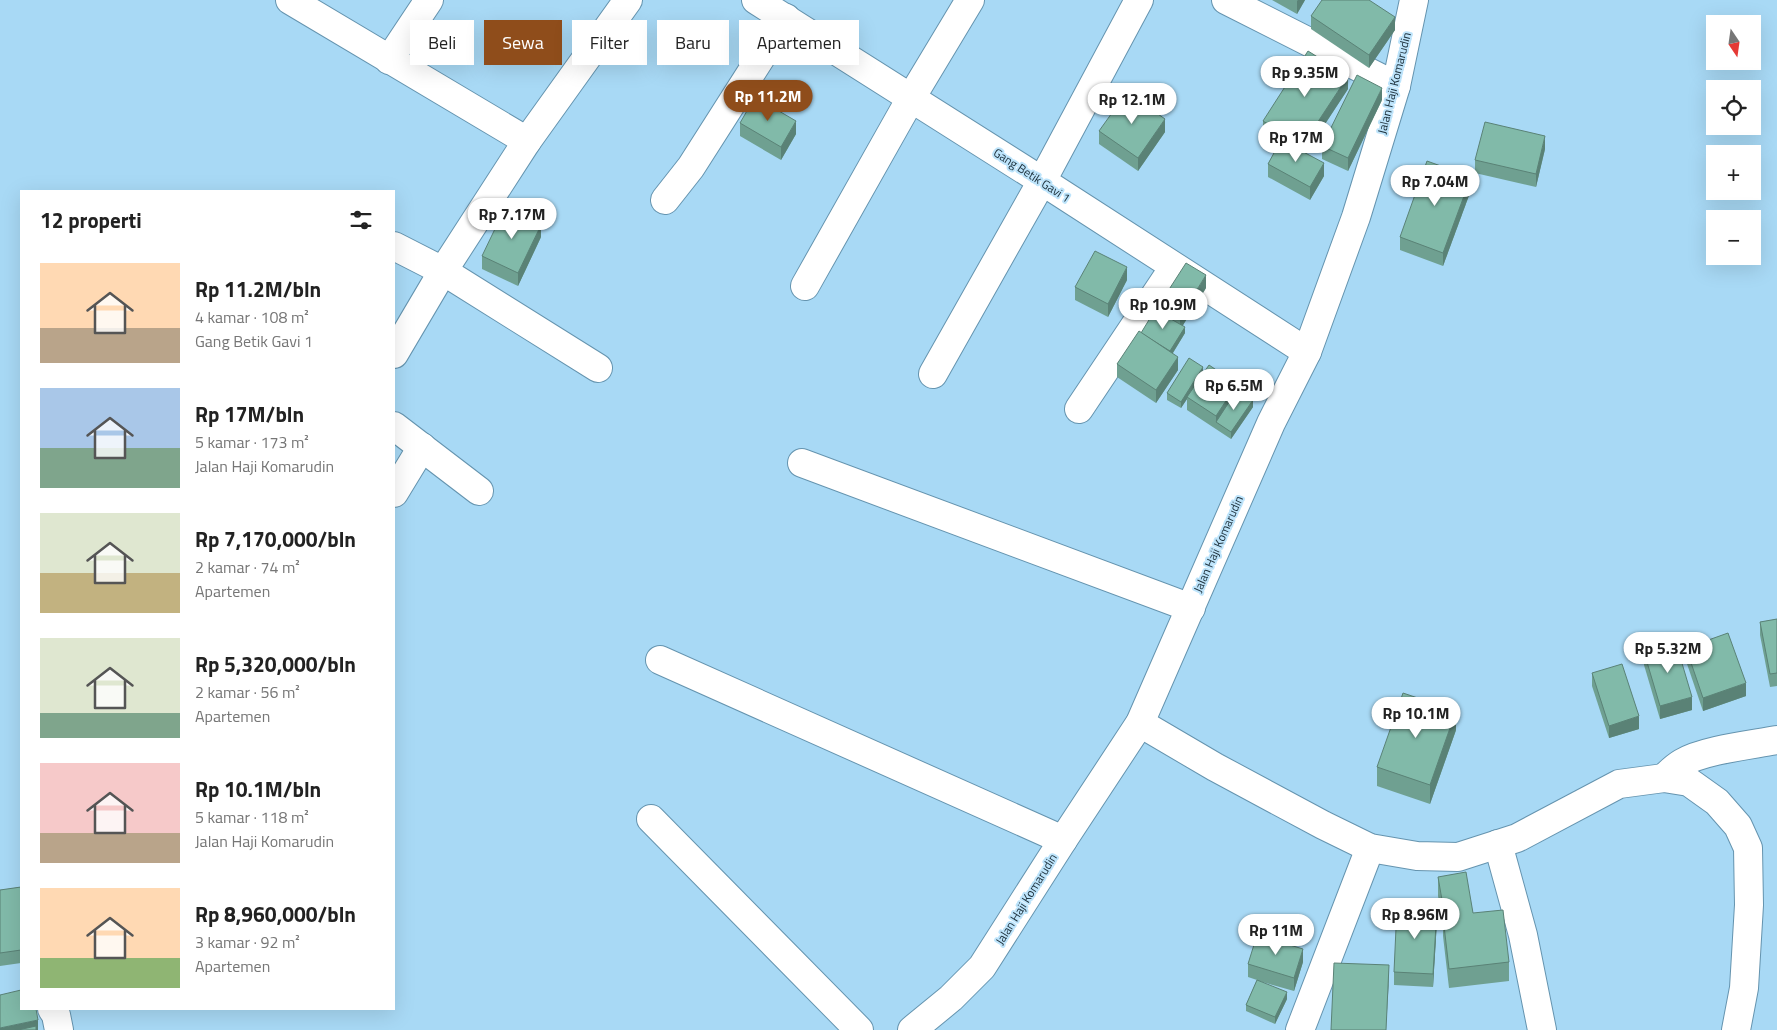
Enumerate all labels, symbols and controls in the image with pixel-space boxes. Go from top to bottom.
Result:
north arrow [1706,15,1761,70]
map controls [1706,15,1761,265]
chip: Beli [410,20,474,65]
chip: Sewa [484,20,562,65]
chip: Filter [572,20,647,65]
chip: Baru [657,20,729,65]
chip: Apartemen [739,20,859,65]
street label: Jalan Haji Komarudin [1372,30,1416,136]
pin: Rp 9.35M [1253,56,1357,98]
text: Rp 9.35M [1272,60,1338,84]
pin: Rp 11.2M [716,80,820,122]
button: locate [1706,80,1761,135]
pin: Rp 12.1M [1080,82,1184,125]
text: Rp 11.2M [735,84,801,108]
text: Rp 12.1M [1099,87,1165,111]
pin: Rp 17M [1255,120,1337,163]
text: Rp 17M [1269,125,1323,149]
street label: Gang Betik Gavi 1 [990,143,1074,207]
button: + [1706,145,1761,200]
pin: Rp 7.04M [1383,164,1487,207]
text: Rp 7.04M [1402,169,1468,193]
pin: Rp 7.17M [460,198,564,240]
text: Rp 7.17M [479,202,545,226]
text: 12 properti [40,204,142,236]
icon: filters [347,206,375,234]
button: − [1706,210,1761,265]
text: Rp 11.2M/bln [195,273,321,305]
icon: home [80,283,140,343]
pin: Rp 10.9M [1111,288,1215,330]
text: Rp 10.9M [1130,292,1196,316]
text: 4 kamar · 108 m² [195,305,309,329]
text: Gang Betik Gavi 1 [195,329,313,353]
pin: Rp 6.5M [1188,368,1280,411]
text: Rp 6.5M [1205,373,1263,397]
text: Rp 17M/bln [195,398,304,430]
icon: home [80,408,140,468]
text: 5 kamar · 173 m² [195,430,309,454]
text: Jalan Haji Komarudin [195,454,334,478]
street label: Jalan Haji Komarudin [1188,492,1248,596]
text: Rp 7,170,000/bln [195,523,356,555]
icon: home [80,533,140,593]
text: 2 kamar · 74 m² [195,555,300,579]
text: Apartemen [195,579,270,603]
pin: Rp 5.32M [1616,632,1720,674]
text: Rp 5.32M [1635,636,1701,660]
text: Rp 5,320,000/bln [195,648,356,680]
icon: home [80,658,140,718]
text: 2 kamar · 56 m² [195,680,300,704]
pin: Rp 10.1M [1364,696,1468,739]
text: Rp 10.1M [1383,701,1449,725]
text: Apartemen [195,704,270,728]
text: Rp 10.1M/bln [195,773,321,805]
icon: home [80,783,140,843]
text: 5 kamar · 118 m² [195,805,309,829]
text: Jalan Haji Komarudin [195,829,334,853]
street label: Jalan Haji Komarudin [990,850,1062,948]
text: Rp 8,960,000/bln [195,898,356,930]
pin: Rp 8.96M [1363,898,1467,940]
text: Rp 8.96M [1382,902,1448,926]
icon: home [80,908,140,968]
pin: Rp 11M [1235,914,1317,956]
text: Rp 11M [1249,918,1303,942]
text: 3 kamar · 92 m² [195,930,300,954]
text: Apartemen [195,954,270,978]

